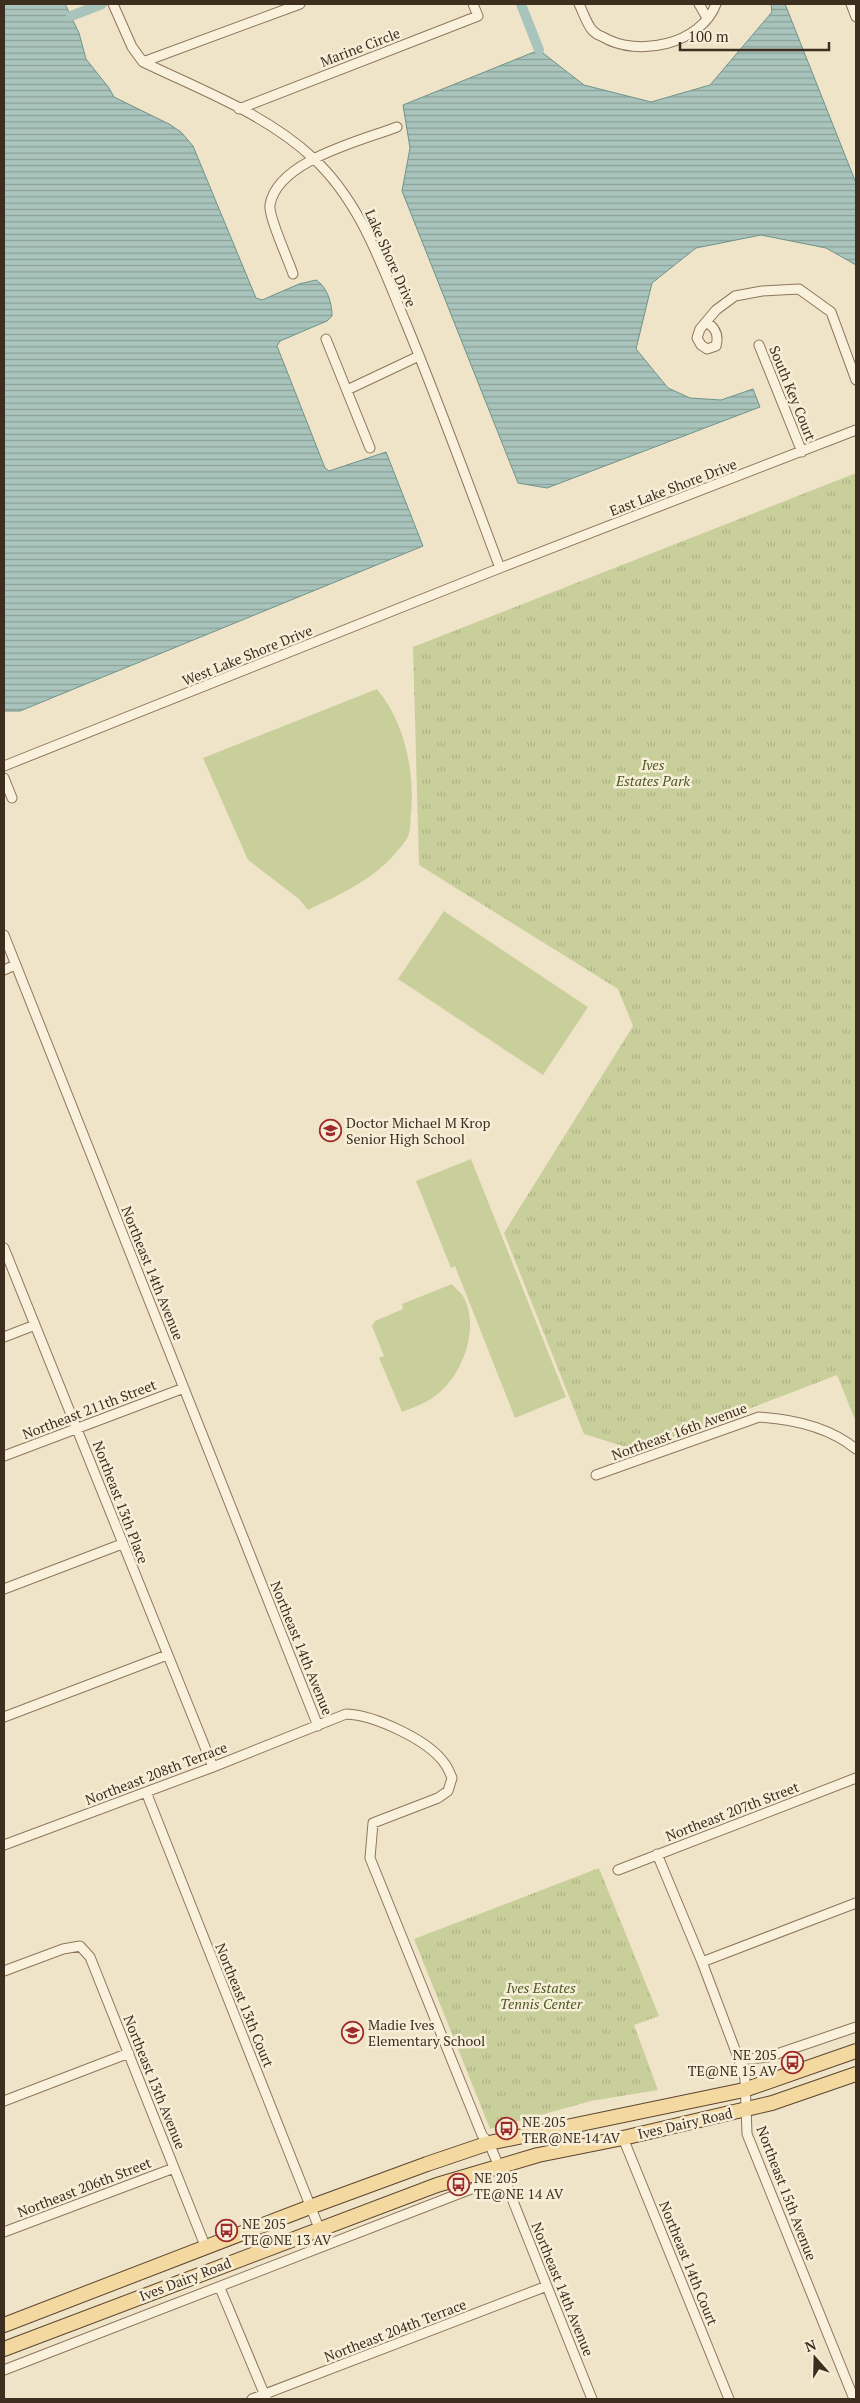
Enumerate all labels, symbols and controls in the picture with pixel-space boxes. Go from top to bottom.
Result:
scale bar [680,20,829,52]
street label: Marine Circle [317,23,403,71]
text: 100 m [688,26,729,46]
street label: Lake Shore Drive [361,206,421,310]
street label: South Key Court [765,343,821,444]
street label: East Lake Shore Drive [607,454,739,520]
street label: West Lake Shore Drive [179,620,315,690]
park label: Ives Estates Park [615,755,690,790]
place label: Doctor Michael M Krop Senior High School [346,1113,490,1148]
school or university icon: Doctor Michael M Krop Senior High School [318,1118,342,1142]
street label: Northeast 14th Avenue [117,1203,189,1343]
street label: Northeast 211th Street [19,1374,159,1443]
street label: Northeast 16th Avenue [609,1398,749,1464]
street label: Northeast 13th Place [89,1438,153,1566]
street label: Northeast 14th Avenue [266,1578,338,1718]
street label: Northeast 208th Terrace [82,1737,230,1809]
street label: Northeast 207th Street [663,1776,802,1845]
street label: Northeast 13th Court [211,1940,279,2071]
park label: Ives Estates Tennis Center [500,1978,583,2013]
street label: Northeast 13th Avenue [119,2012,191,2152]
place label: Madie Ives Elementary School [368,2015,485,2050]
school or university icon: Madie Ives Elementary School [340,2020,364,2044]
place label: NE 205 TE@NE 15 AV [688,2045,777,2080]
bus stop icon: NE 205 TE@NE 15 AV [781,2050,805,2074]
street label: Ives Dairy Road [636,2103,735,2143]
place label: NE 205 TER@NE 14 AV [522,2112,621,2147]
bus stop icon: NE 205 TER@NE 14 AV [494,2117,518,2141]
street label: Northeast 15th Avenue [753,2123,821,2263]
street label: Northeast 206th Street [14,2152,154,2221]
place label: NE 205 TE@NE 14 AV [474,2168,564,2203]
bus stop icon: NE 205 TE@NE 14 AV [446,2173,470,2197]
street label: Northeast 14th Court [655,2198,723,2329]
place label: NE 205 TE@NE 13 AV [242,2214,332,2249]
bus stop icon: NE 205 TE@NE 13 AV [214,2219,238,2243]
street label: Northeast 14th Avenue [527,2219,599,2359]
street label: Ives Dairy Road [136,2253,234,2305]
street label: Northeast 204th Terrace [321,2294,469,2366]
north arrow [790,2333,840,2383]
text: N [802,2334,819,2356]

